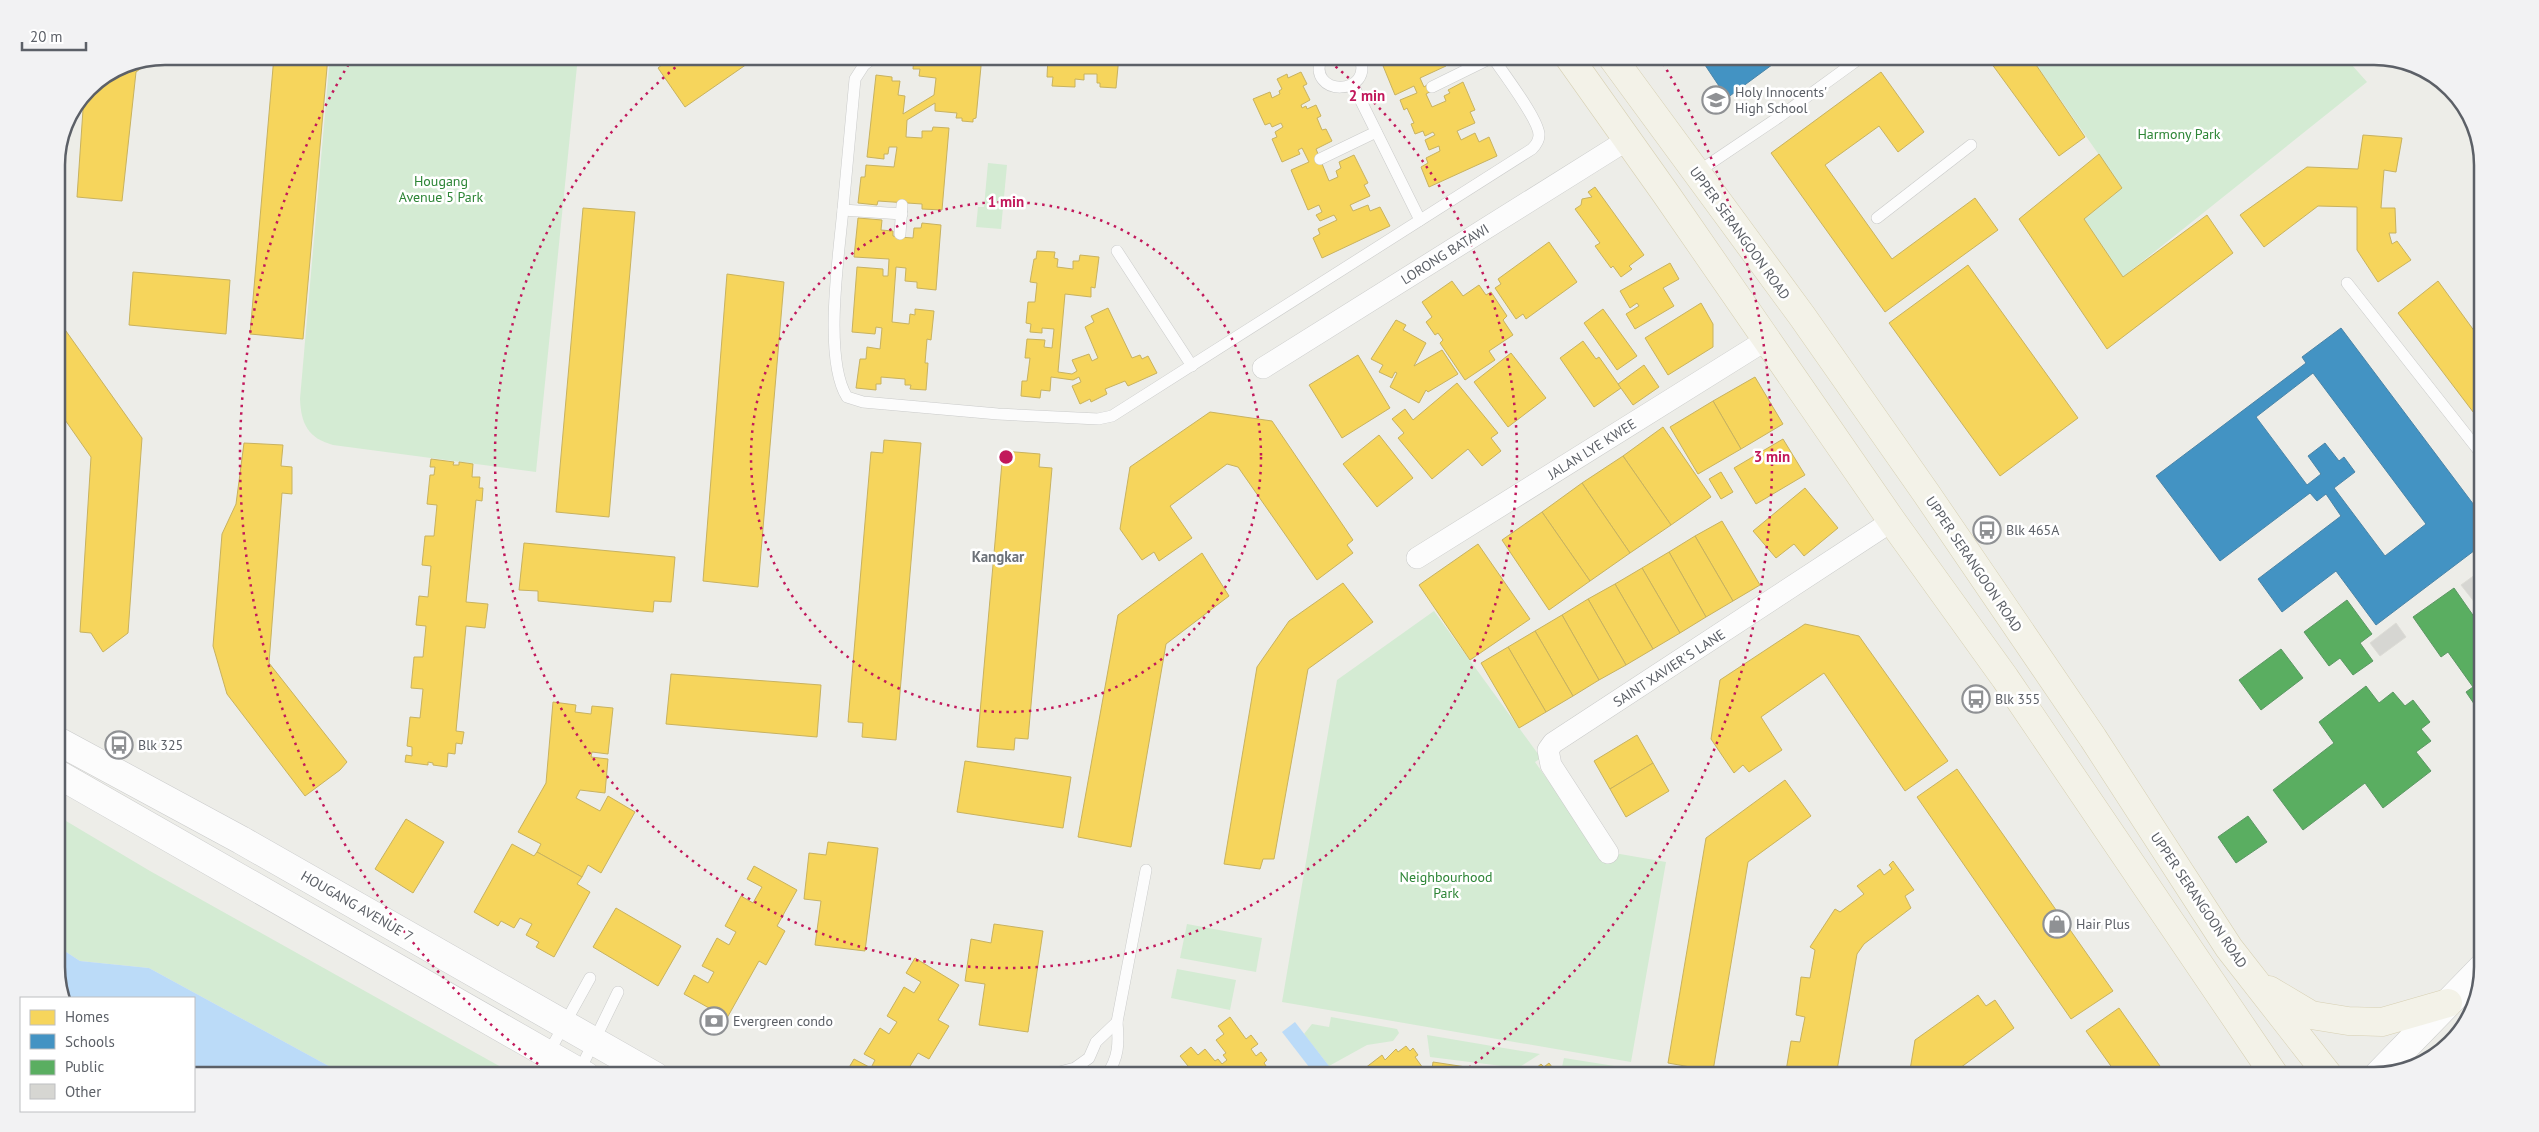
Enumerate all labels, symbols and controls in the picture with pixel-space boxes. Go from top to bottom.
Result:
scale bar [22,20,86,52]
text: 20 m [30,27,63,46]
place label: Holy Innocents' High School [1735,83,1827,117]
school or university icon: Holy Innocents' High School [1701,85,1731,115]
text: 2 min [1349,86,1385,105]
park label: Harmony Park [2137,125,2221,143]
street label: UPPER SERANGOON ROAD [1686,163,1794,303]
park label: Hougang Avenue 5 Park [399,172,484,206]
text: 1 min [988,192,1024,211]
street label: LORONG BATAWI [1398,220,1492,288]
street label: JALAN LYE KWEE [1544,415,1640,484]
text: 3 min [1754,447,1790,466]
centre of rings [997,448,1015,466]
street label: UPPER SERANGOON ROAD [1922,493,2026,635]
bus stop icon: Blk 465A [1972,515,2002,545]
place label: Blk 465A [2006,521,2060,539]
district label: Kangkar [972,547,1025,566]
street label: SAINT XAVIER'S LANE [1610,625,1728,711]
bus stop icon: Blk 355 [1961,684,1991,714]
place label: Blk 355 [1995,690,2040,708]
bus stop icon: Blk 325 [104,730,134,760]
place label: Blk 325 [138,736,183,754]
street label: UPPER SERANGOON ROAD [2147,829,2251,971]
street label: HOUGANG AVENUE 7 [298,867,416,945]
park label: Neighbourhood Park [1399,868,1493,902]
shop icon: Hair Plus [2042,909,2072,939]
place label: Hair Plus [2076,915,2130,933]
legend [20,997,195,1112]
bank icon: Evergreen condo [699,1006,729,1036]
text: Homes [65,1007,109,1026]
place label: Evergreen condo [733,1012,833,1030]
text: Schools [65,1032,115,1051]
text: Public [65,1057,104,1076]
text: Other [65,1082,101,1101]

